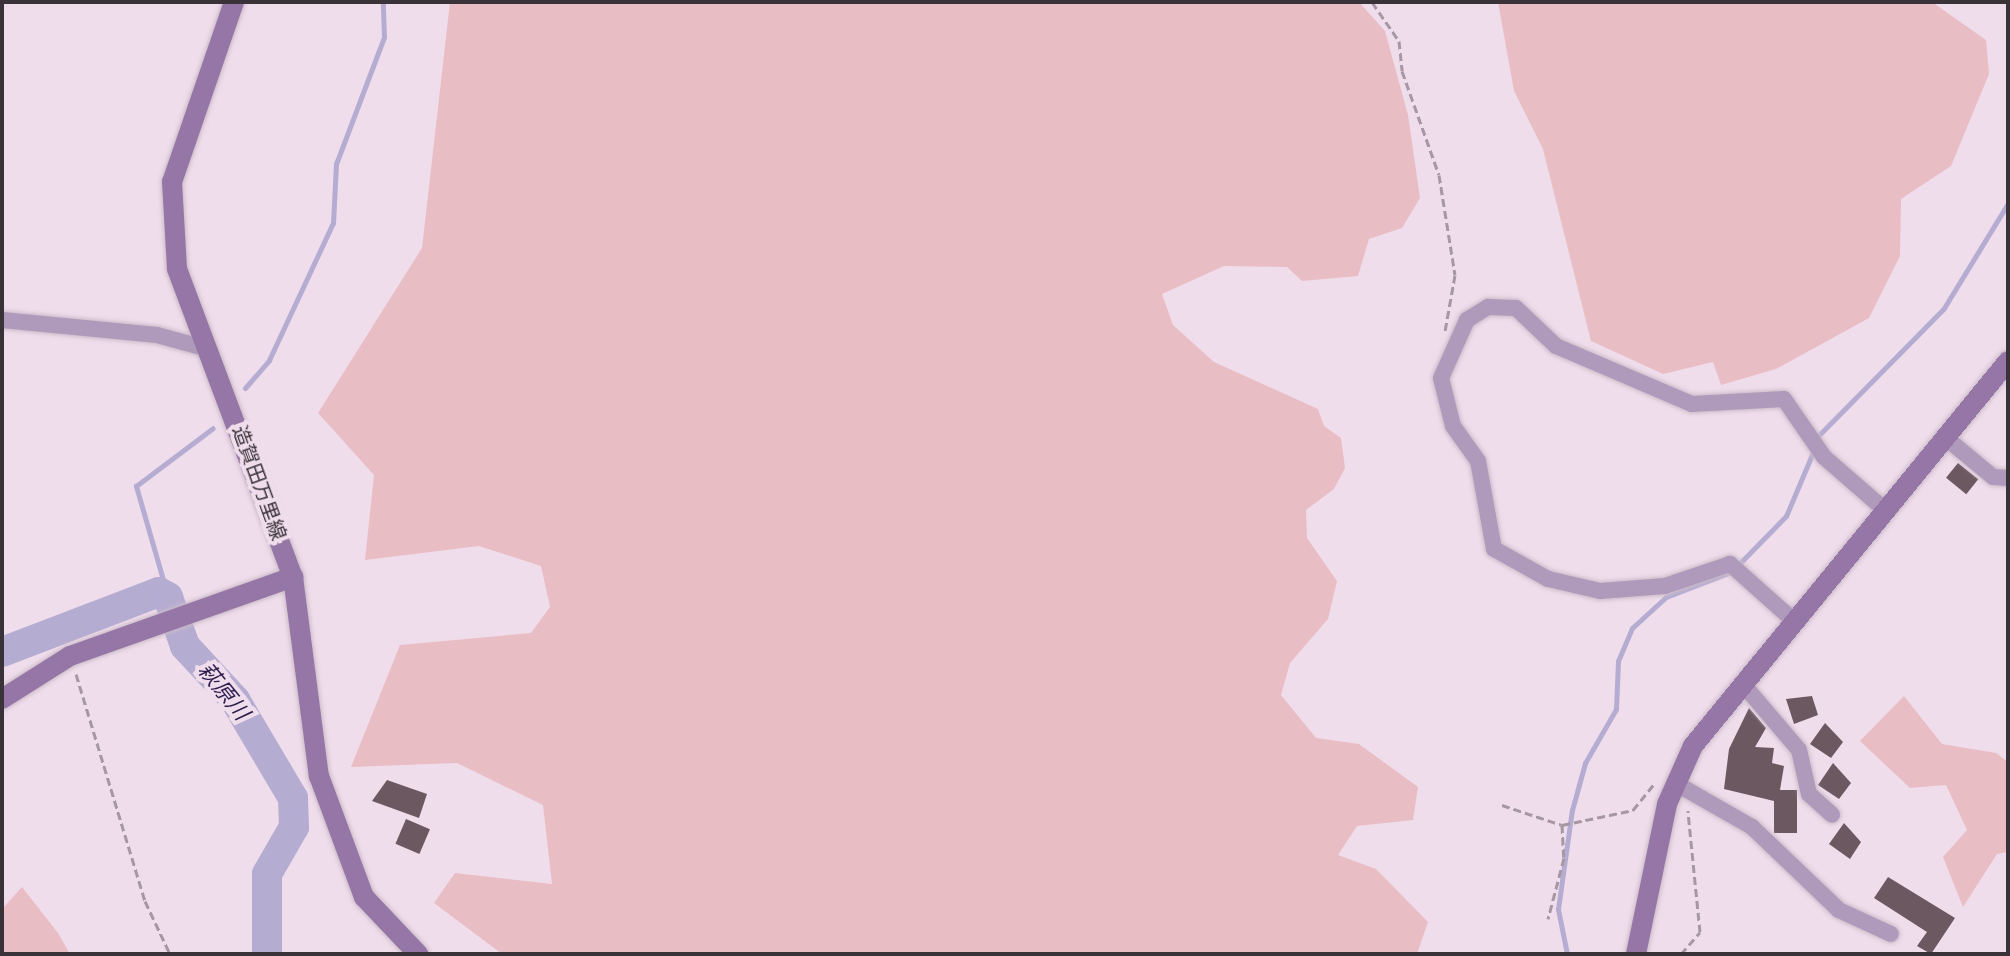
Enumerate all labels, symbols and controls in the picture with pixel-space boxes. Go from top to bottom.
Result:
street label: 造賀田万里線 [227,423,291,543]
water label: 萩原川 [192,658,254,726]

